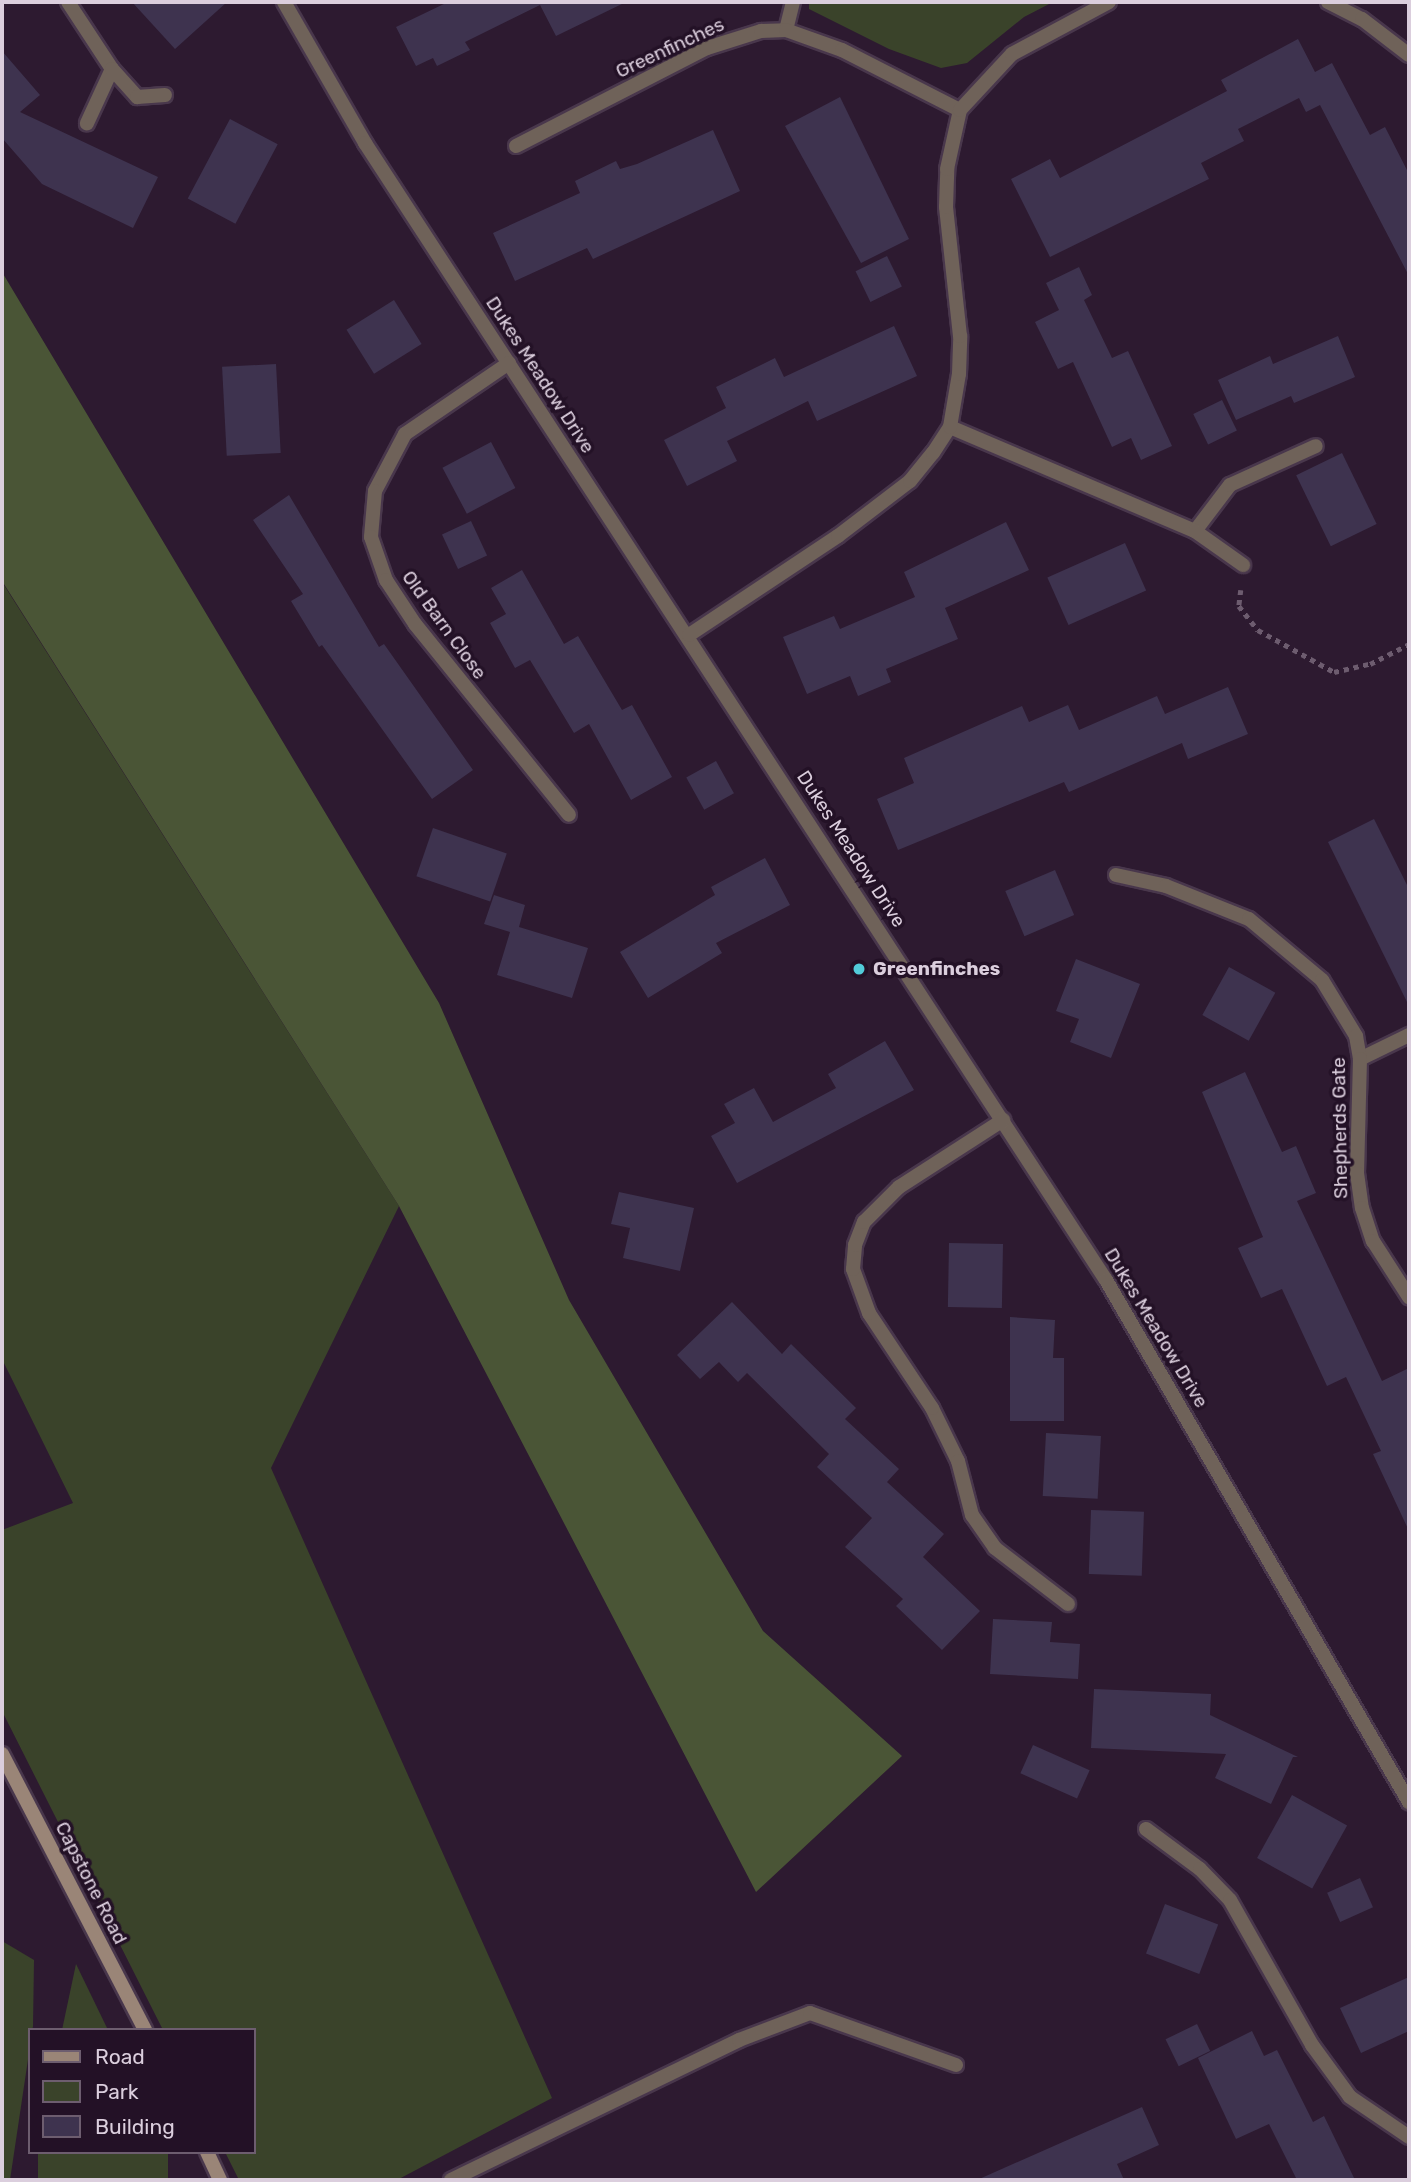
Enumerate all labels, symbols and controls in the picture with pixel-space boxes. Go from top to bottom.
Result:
street label: Greenfinches [612,13,728,83]
street label: Dukes Meadow Drive [481,292,599,458]
street label: Old Barn Close [397,566,491,684]
street label: Dukes Meadow Drive [792,766,910,932]
place label: Greenfinches [873,958,1000,980]
marker: Greenfinches [851,961,867,977]
street label: Shepherds Gate [1327,1057,1353,1199]
street label: Dukes Meadow Drive [1099,1244,1213,1412]
street label: Capstone Road [50,1818,132,1948]
legend [28,2028,256,2154]
text: Road [95,2044,145,2069]
text: Park [95,2079,139,2104]
text: Building [95,2114,175,2139]

